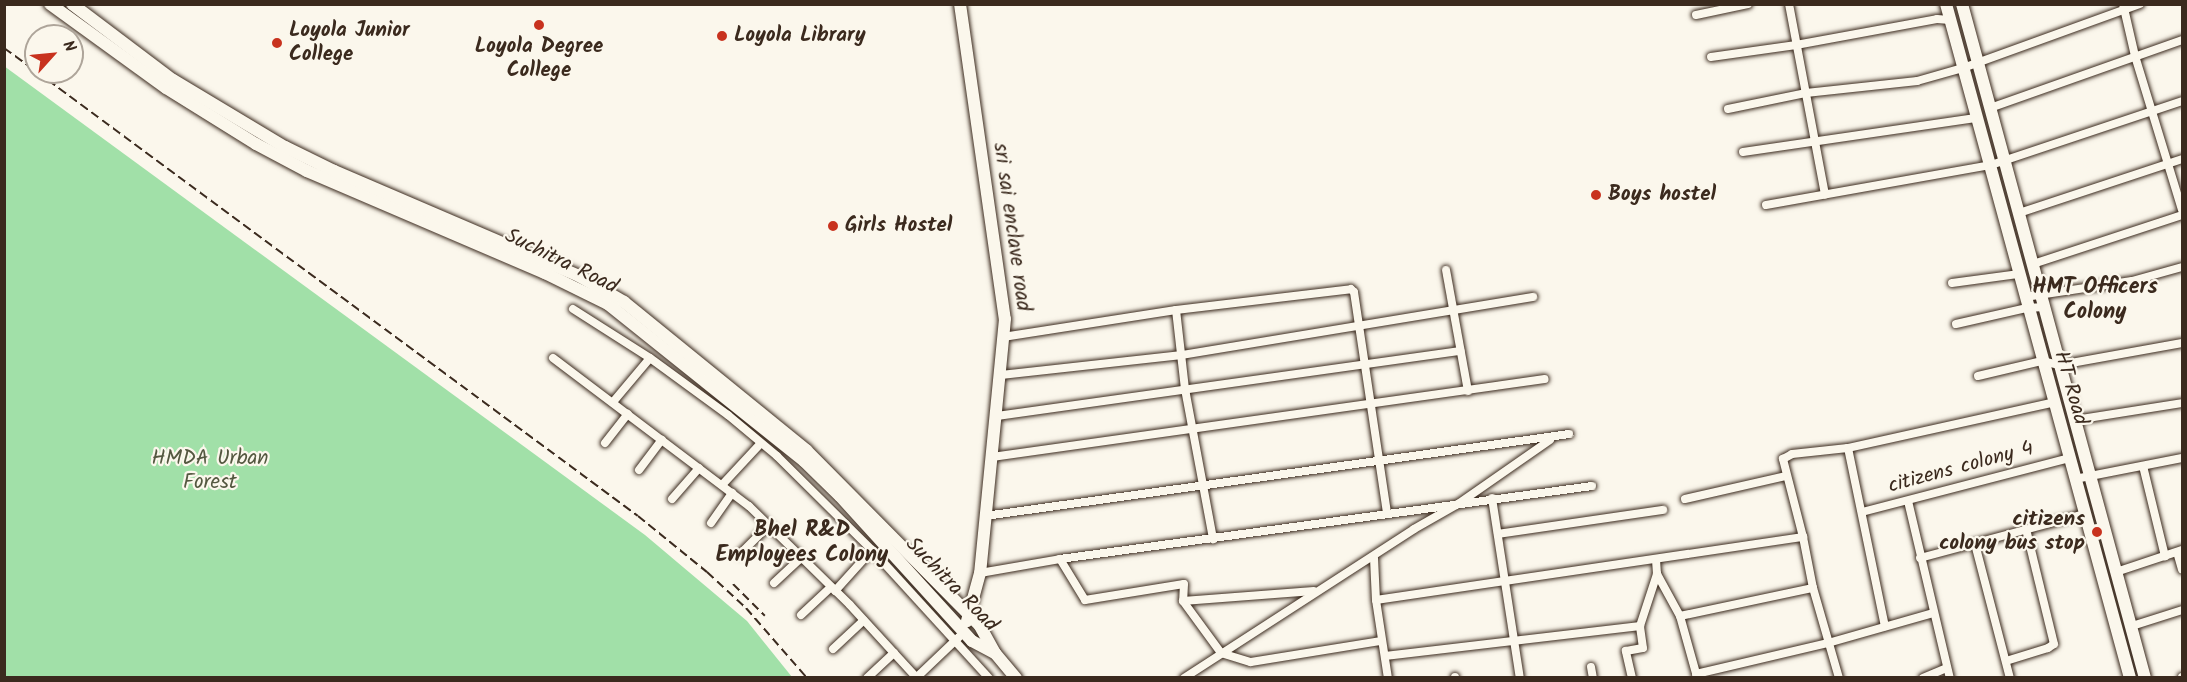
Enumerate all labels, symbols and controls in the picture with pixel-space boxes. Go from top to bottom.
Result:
place label: Loyola Junior College [289,18,410,68]
marker: Loyola Degree College [532,18,546,32]
place label: Loyola Library [734,23,866,49]
north arrow [24,24,84,84]
marker: Loyola Library [715,29,729,43]
place label: Loyola Degree College [475,34,603,84]
text: N [55,36,82,57]
marker: Loyola Junior College [270,36,284,50]
street label: sri sai enclave road [987,141,1035,313]
place label: Boys hostel [1608,182,1716,208]
marker: Boys hostel [1589,188,1603,202]
place label: Girls Hostel [845,213,952,239]
marker: Girls Hostel [826,219,840,233]
street label: Suchitra Road [501,224,621,300]
district label: HMT Officers Colony [2032,274,2158,326]
street label: HT Road [2047,348,2093,428]
street label: citizens colony 4 [1886,437,2036,499]
park label: HMDA Urban Forest [152,446,268,496]
place label: citizens colony bus stop [1939,507,2085,557]
district label: Bhel R&D Employees Colony [716,517,888,568]
marker: citizens colony bus stop [2090,525,2104,539]
street label: Suchitra Road [899,532,1003,638]

